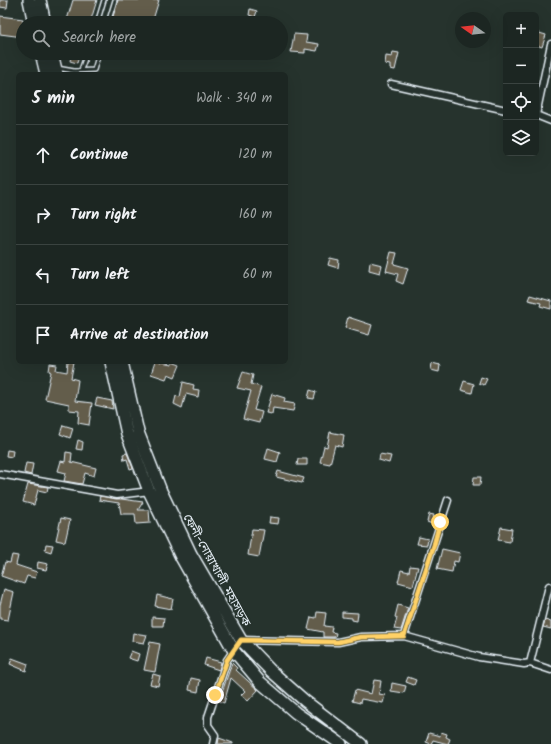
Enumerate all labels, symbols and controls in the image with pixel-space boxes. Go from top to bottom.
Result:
north arrow [455,12,491,48]
map controls [503,12,539,156]
button: + [503,12,539,48]
search box [16,16,288,60]
text: Search here [62,26,136,50]
icon: search [30,27,52,49]
button: − [503,48,539,84]
button: locate [503,84,539,120]
text: 5 min [32,85,75,112]
text: Walk · 340 m [196,88,272,109]
button: layers [503,120,539,156]
text: Continue [70,143,128,167]
icon: ahead [32,144,54,166]
text: 120 m [238,144,272,165]
text: Turn right [70,203,137,227]
icon: right [32,204,54,226]
text: 160 m [239,204,272,225]
text: Turn left [70,263,130,287]
icon: left [32,264,54,286]
text: 60 m [243,264,272,285]
text: Arrive at destination [70,323,209,347]
icon: arrive [32,324,54,346]
street label: ফেনী-নোয়াখালী মহাসড়ক [178,510,256,630]
route start [431,513,449,531]
route end [206,686,224,704]

